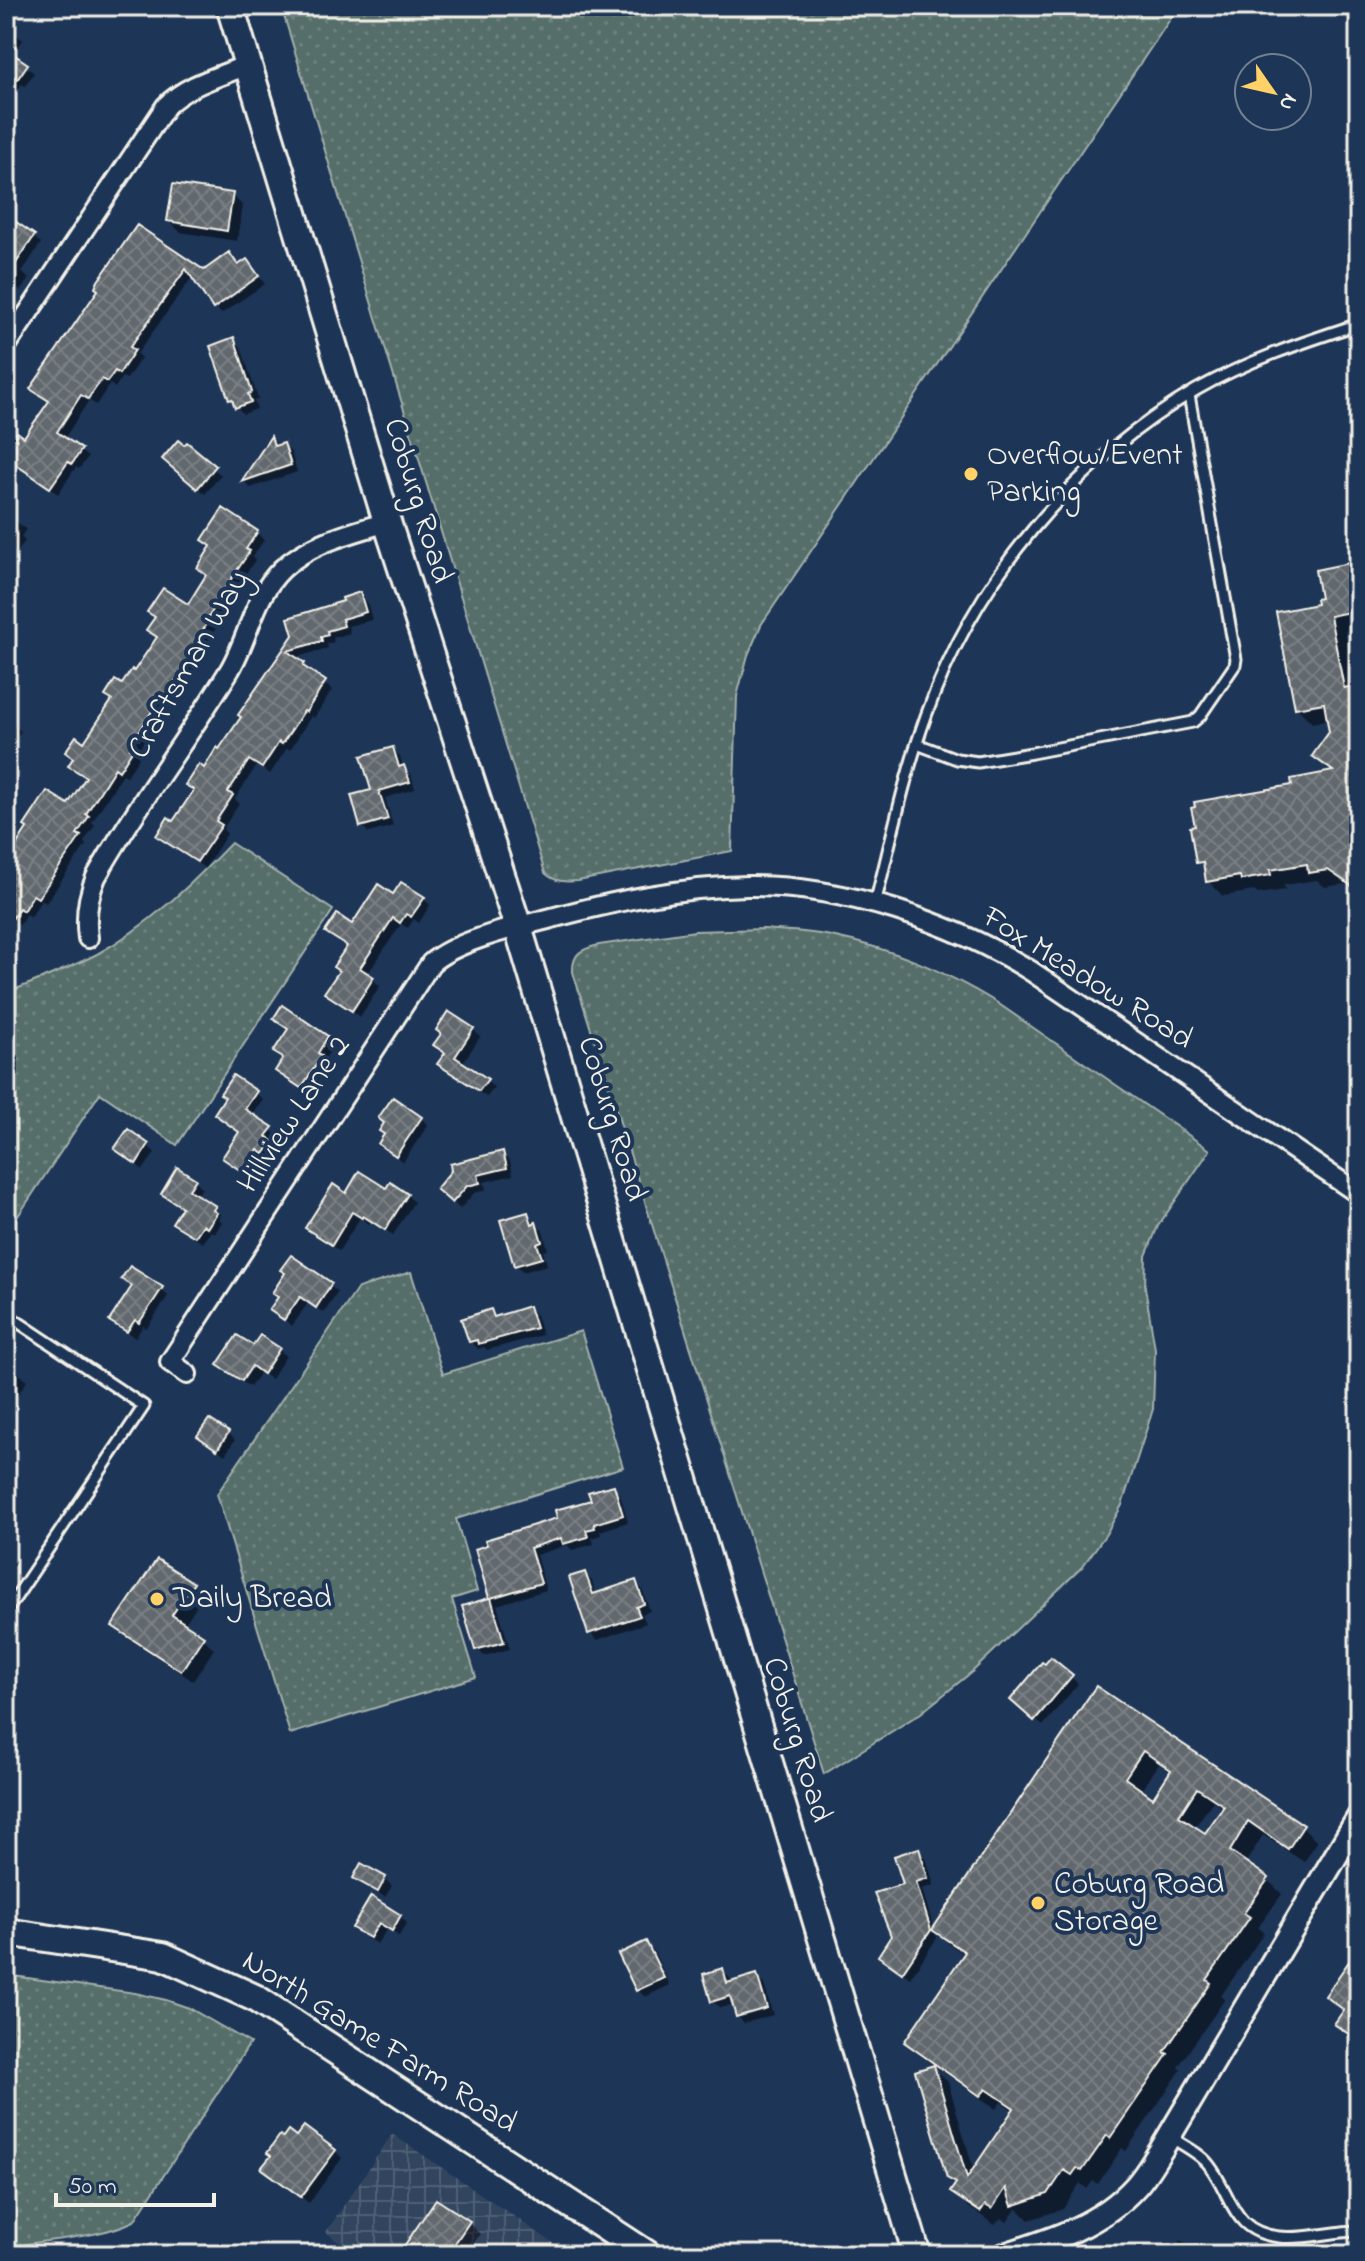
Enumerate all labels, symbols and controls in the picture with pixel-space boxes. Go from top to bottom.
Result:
north arrow [1233,52,1313,132]
text: N [1270,86,1305,117]
street label: Coburg Road [370,413,464,589]
place label: Overflow/Event Parking [987,433,1183,517]
marker: Overflow/Event Parking [962,465,980,483]
street label: Craftsman Way [117,562,263,768]
street label: Fox Meadow Road [971,895,1202,1063]
street label: Hillview Lane 2 [226,1027,364,1203]
street label: Coburg Road [564,1031,658,1207]
place label: Daily Bread [172,1576,332,1623]
marker: Daily Bread [148,1590,166,1608]
street label: Coburg Road [749,1652,843,1828]
place label: Coburg Road Storage [1054,1862,1224,1946]
marker: Coburg Road Storage [1029,1894,1047,1912]
street label: North Game Farm Road [232,1939,526,2147]
scale bar [56,2157,214,2207]
text: 50 m [68,2170,117,2205]

